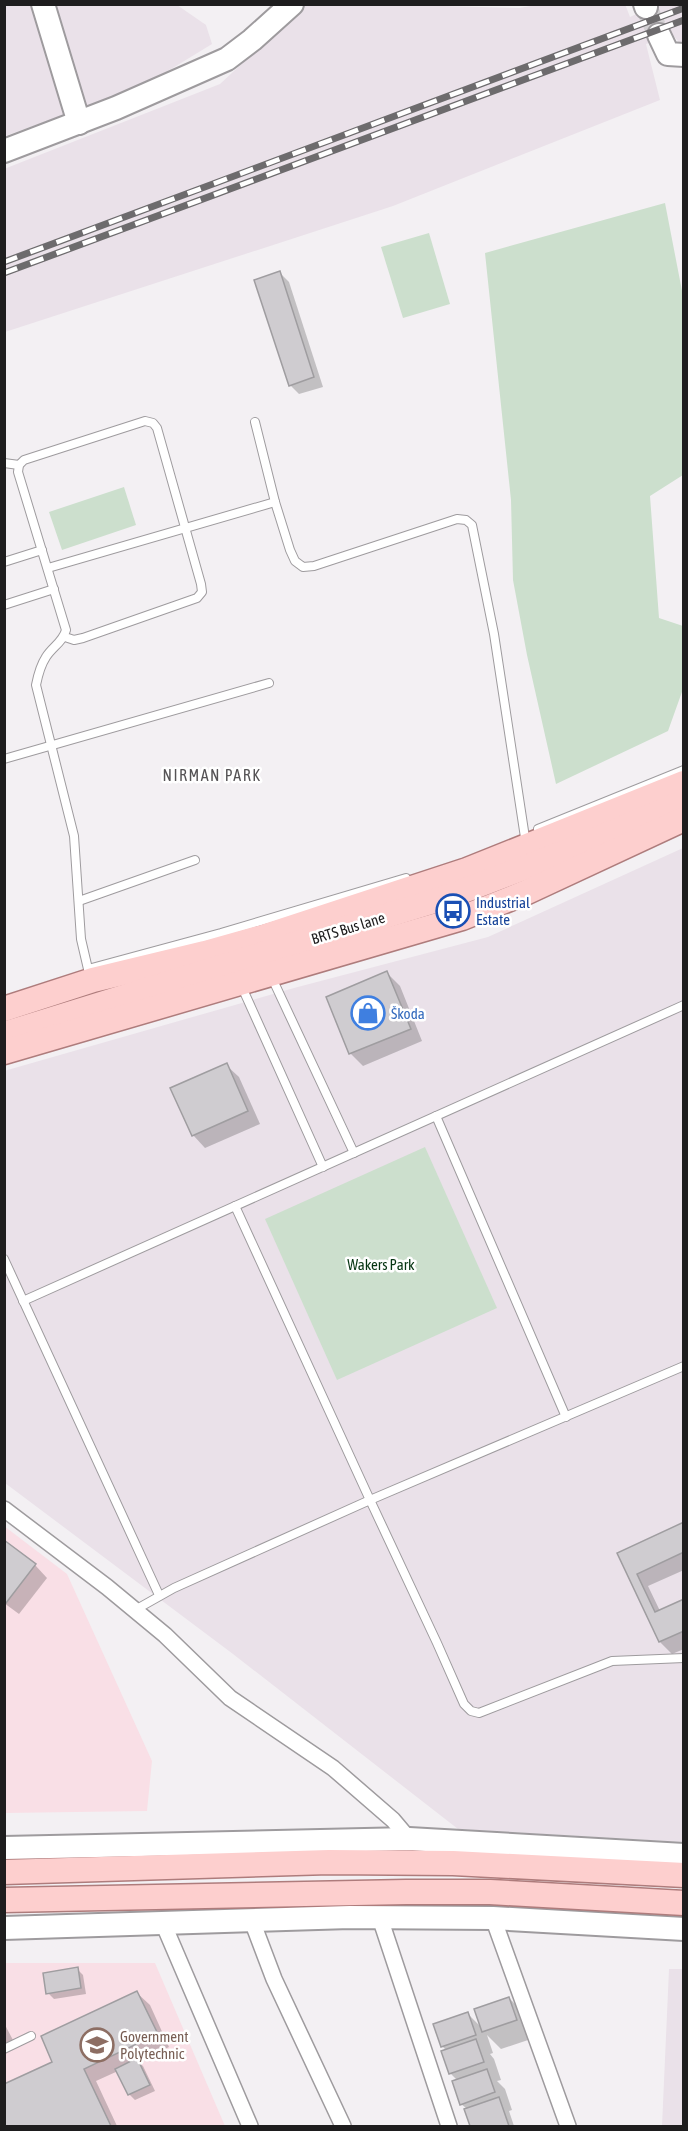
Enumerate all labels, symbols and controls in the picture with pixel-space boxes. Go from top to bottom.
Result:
district label: NIRMAN PARK [162,766,262,784]
bus stop icon: Industrial Estate [435,893,471,929]
place label: Industrial Estate [476,894,530,928]
street label: BRTS Bus lane [309,909,387,947]
shop icon: Škoda [350,995,386,1031]
place label: Škoda [391,1005,425,1022]
park label: Wakers Park [347,1256,415,1273]
school or university icon: Government Polytechnic [79,2027,115,2063]
place label: Government Polytechnic [120,2028,189,2062]

